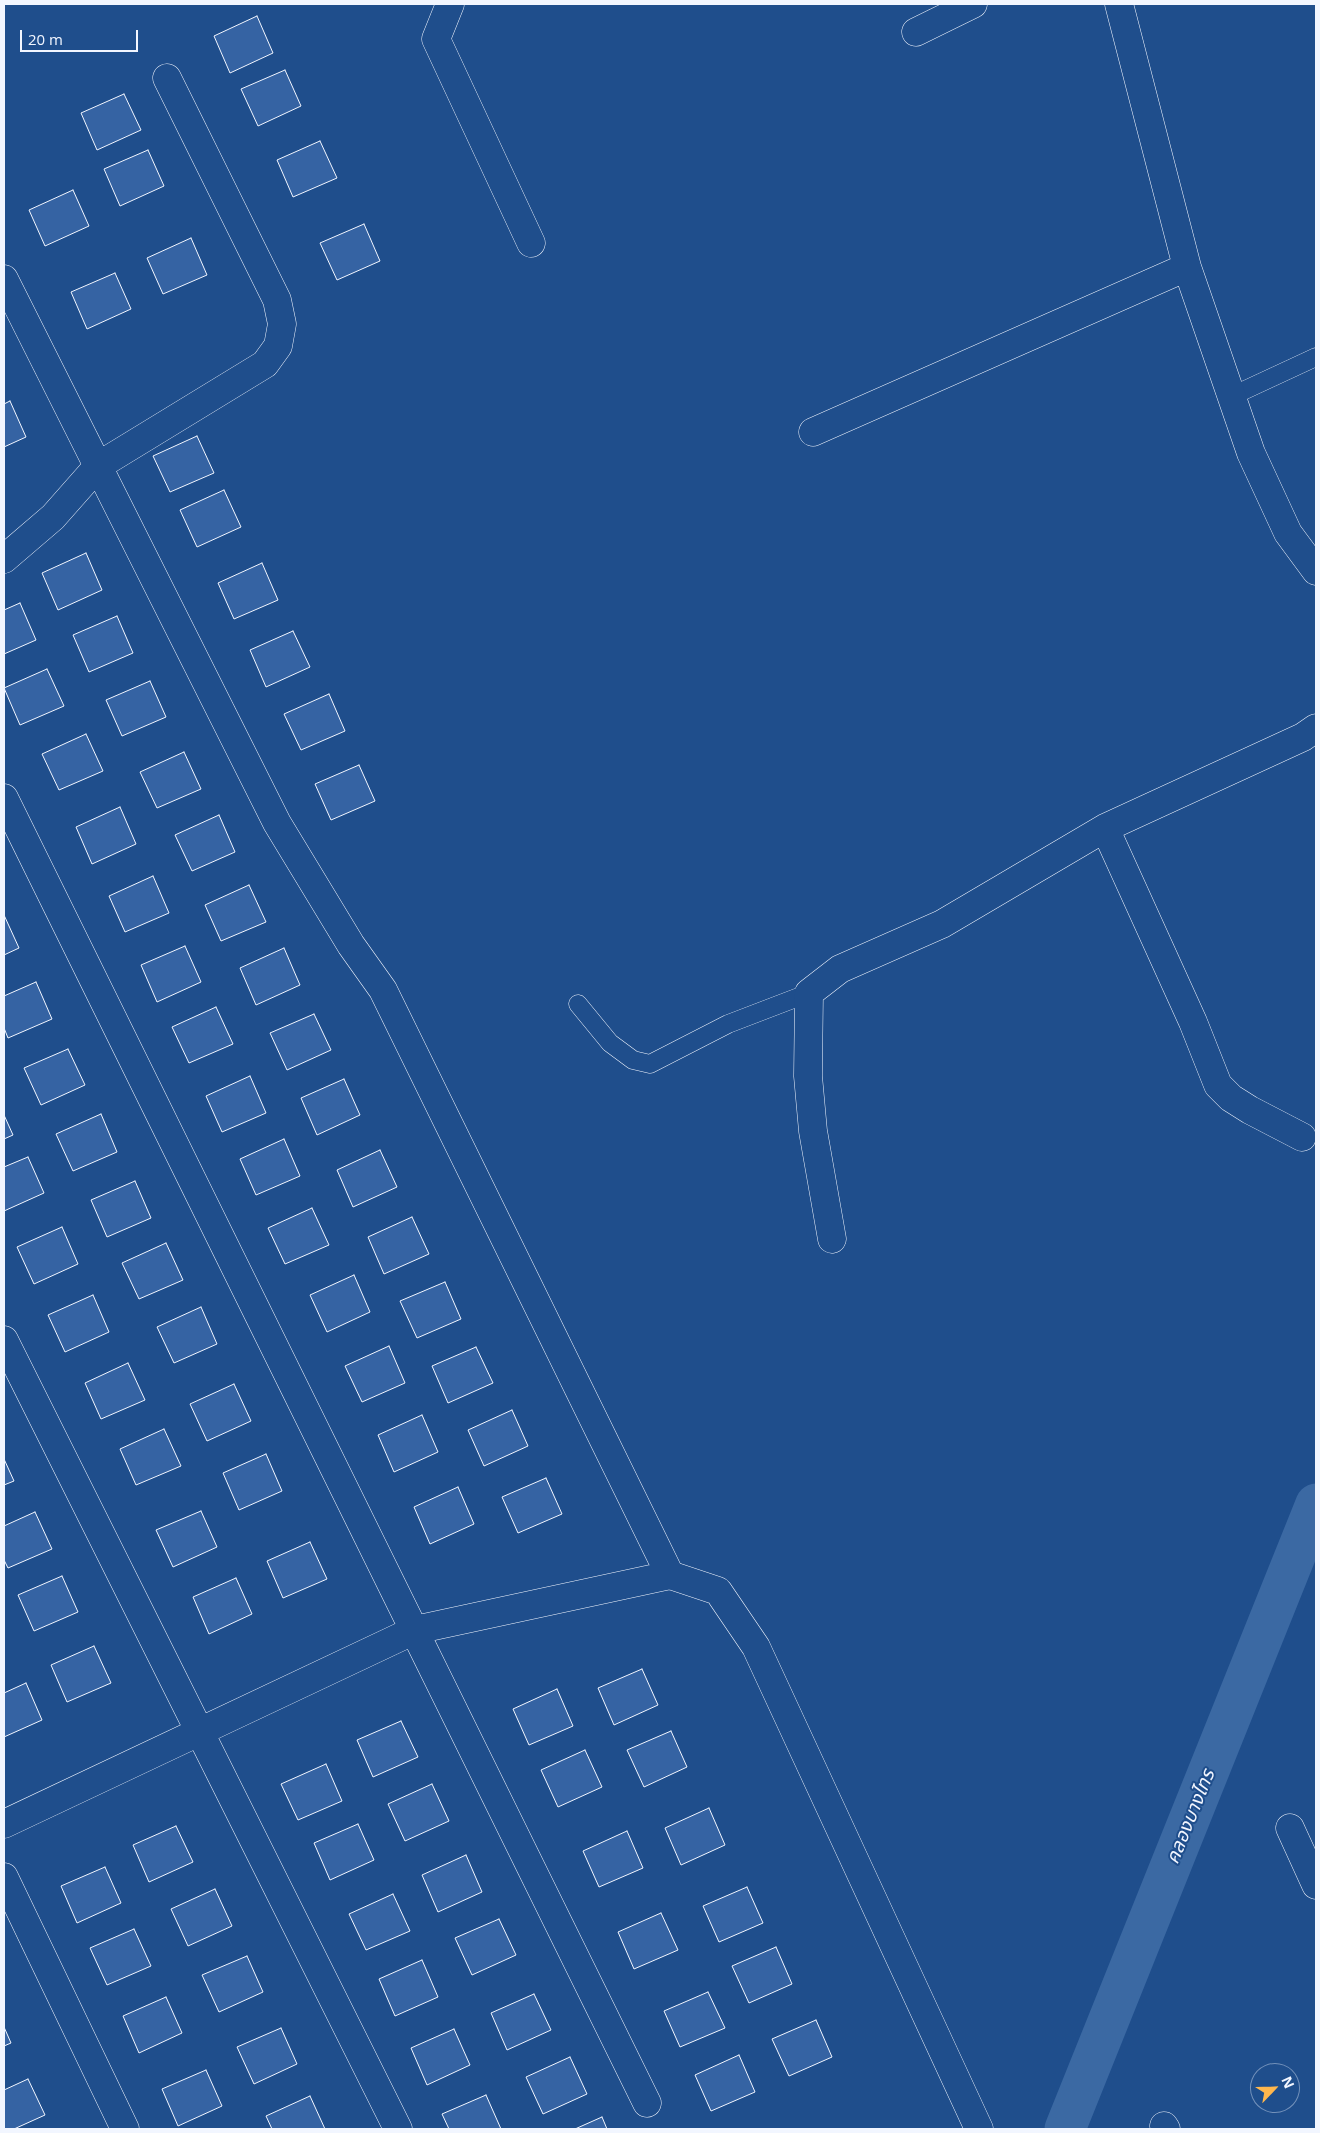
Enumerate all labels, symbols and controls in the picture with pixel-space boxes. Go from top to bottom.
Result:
scale bar [22,20,140,52]
text: 20 m [28,29,63,49]
water label: คลองบางไทร [1162,1767,1220,1867]
north arrow [1250,2063,1300,2113]
text: N [1277,2073,1299,2091]

